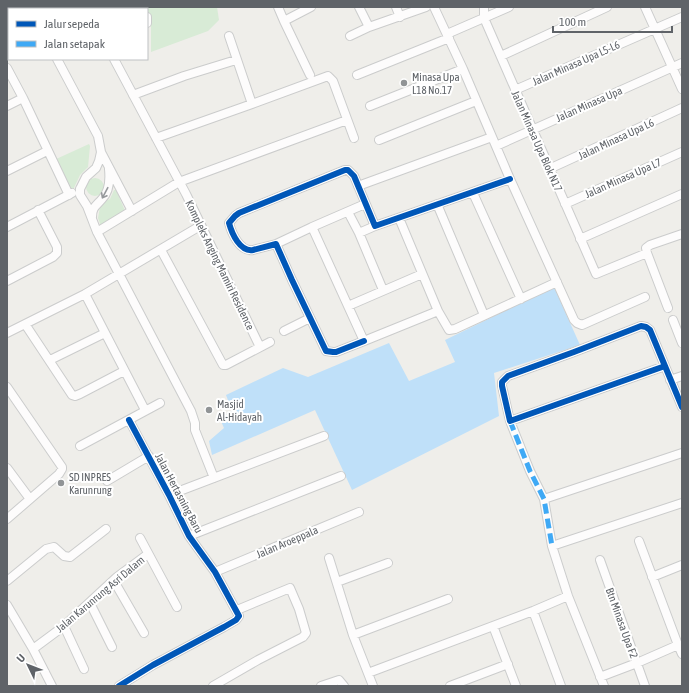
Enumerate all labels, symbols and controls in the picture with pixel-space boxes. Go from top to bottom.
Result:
legend [8,8,148,60]
scale bar [553,8,672,34]
text: 100 m [559,15,586,29]
text: Jalur sepeda [44,17,100,31]
text: Jalan setapak [44,37,106,51]
street label: Jalan Minasa Upa L5-L6 [530,38,622,88]
place label: Minasa Upa L18 No.17 [412,71,460,96]
marker: Minasa Upa L18 No.17 [399,78,409,88]
street label: Jalan Minasa Upa [554,84,624,124]
street label: Jalan Minasa Upa Blok N17 [509,89,565,193]
street label: Jalan Minasa Upa L6 [576,116,656,162]
street label: Jalan Minasa Upa L7 [583,156,663,200]
one-way arrow [101,187,108,199]
street label: Kompleks Anging Mamiri Residence [183,198,257,332]
place label: Masjid Al-Hidayah [217,398,262,423]
marker: Masjid Al-Hidayah [204,405,214,415]
street label: Jalan Hertasning Baru [153,451,205,535]
place label: SD INPRES Karunrung [69,471,112,496]
marker: SD INPRES Karunrung [56,478,66,488]
street label: Jalan Aroeppala [254,524,320,560]
street label: Jalan Karunrung Asri Dalam [53,553,147,634]
street label: Btn Minasa Upa F2 [604,586,640,660]
north arrow [8,645,48,685]
text: U [14,652,27,665]

